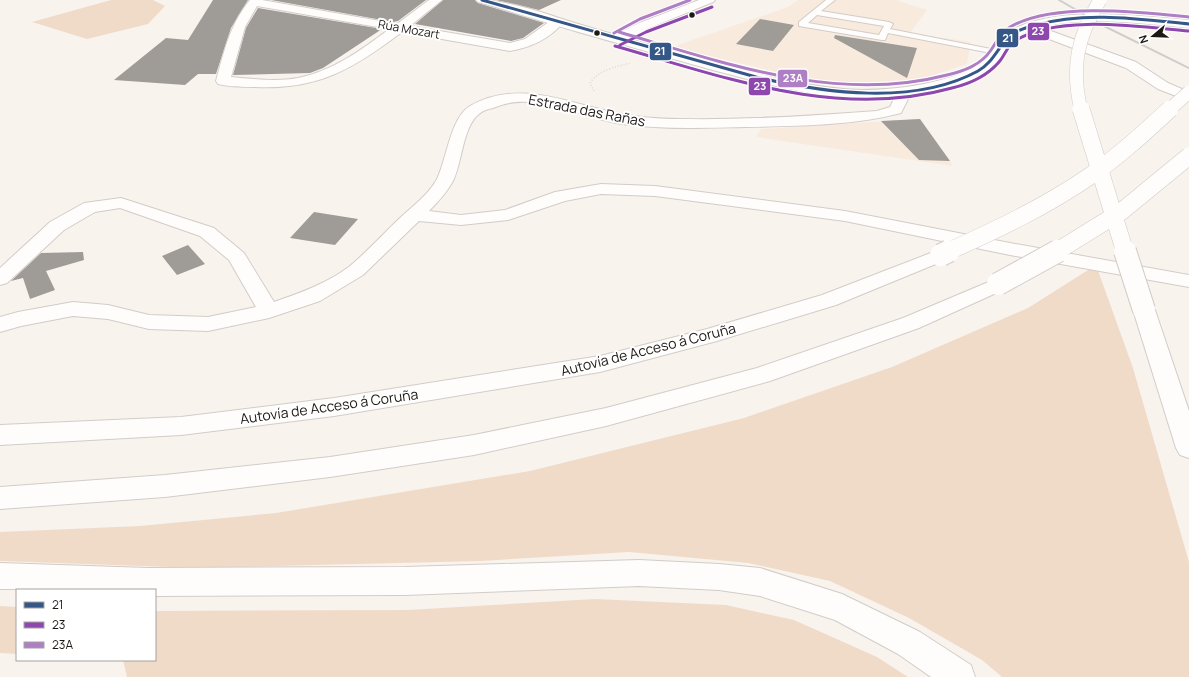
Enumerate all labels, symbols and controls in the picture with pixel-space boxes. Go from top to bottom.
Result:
unlabelled marker [687,10,697,20]
street label: Rúa Mozart [377,15,441,43]
north arrow [1133,16,1173,56]
line badge: 23 [1027,22,1050,41]
text: 23 [1032,23,1044,38]
unlabelled marker [592,28,602,38]
line badge: 21 [996,28,1019,48]
text: 21 [1002,30,1014,45]
text: N [1135,33,1151,46]
line badge: 21 [649,42,672,61]
text: 21 [654,43,666,58]
line badge: 23A [777,69,808,88]
text: 23A [783,70,804,85]
line badge: 23 [748,77,771,96]
text: 23 [754,78,766,93]
street label: Estrada das Rañas [527,89,647,131]
street label: Autovía de Acceso á Coruña [559,318,737,380]
street label: Autovía de Acceso á Coruña [239,384,419,428]
legend [16,589,156,661]
text: 21 [52,596,64,613]
text: 23 [52,616,65,633]
text: 23A [52,636,73,653]

